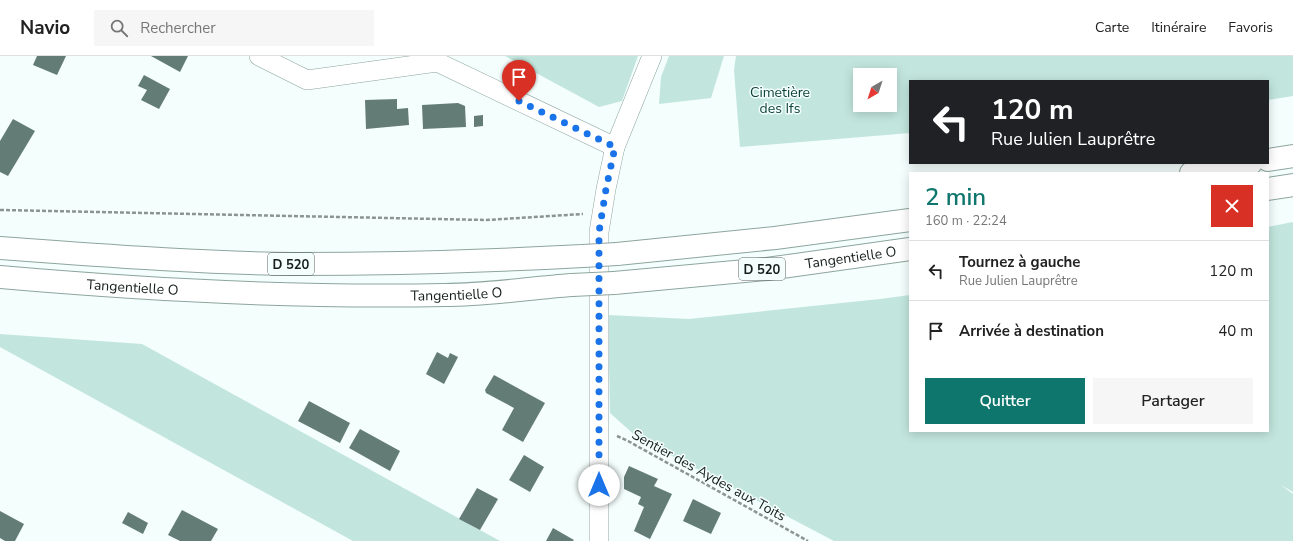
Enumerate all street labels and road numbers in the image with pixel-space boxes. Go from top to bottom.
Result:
street label: Tangentielle O [804,242,897,274]
road number: D 520 [268,253,314,275]
road number: D 520 [739,258,785,280]
street label: Tangentielle O [86,275,179,300]
street label: Tangentielle O [410,283,503,306]
street label: Sentier des Aydes aux Toits [628,425,789,526]

